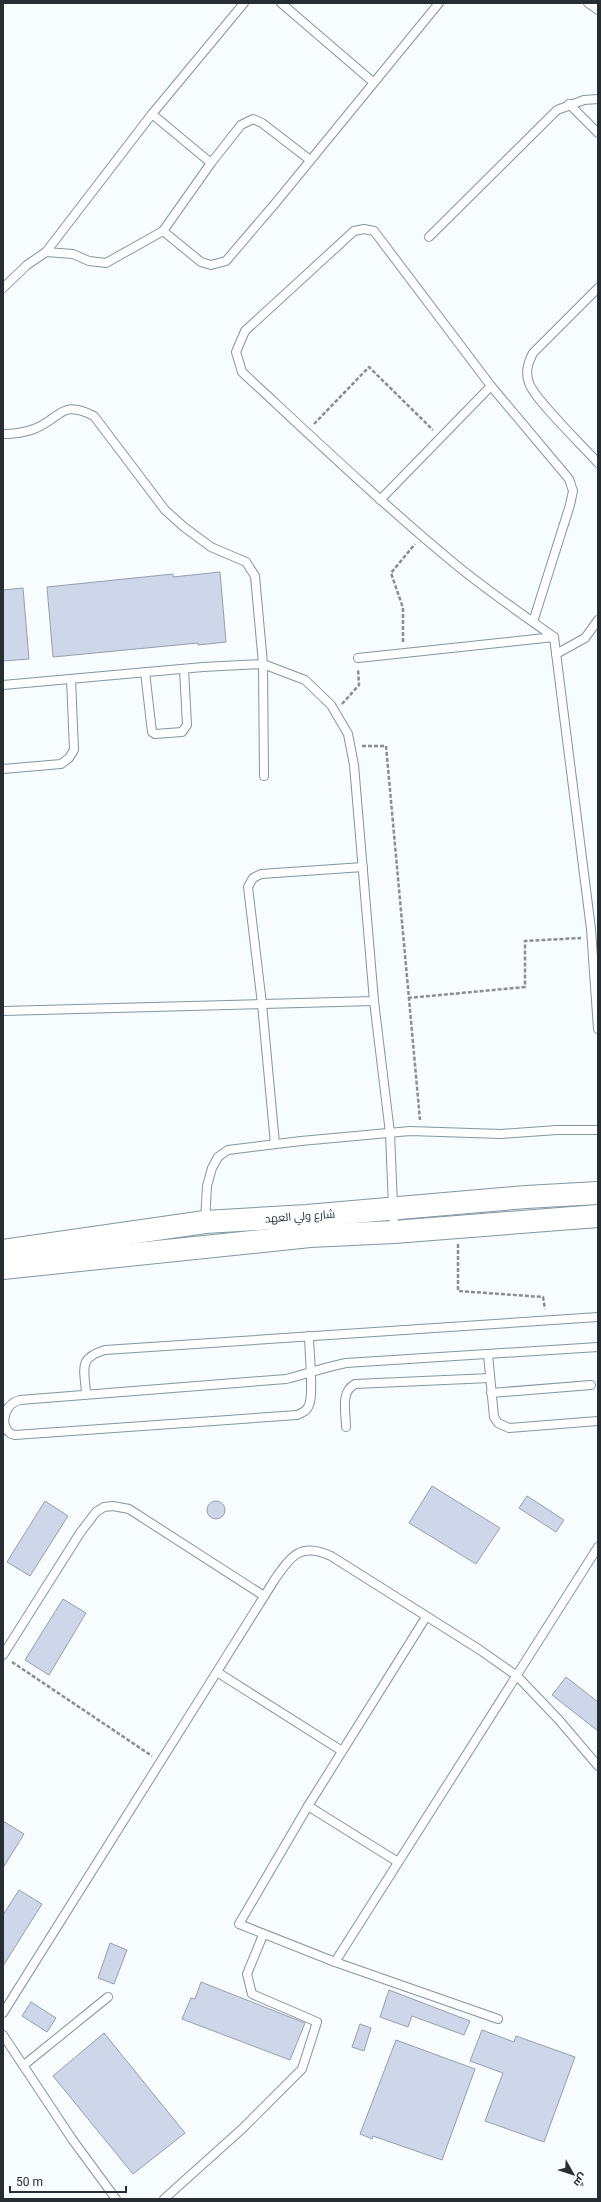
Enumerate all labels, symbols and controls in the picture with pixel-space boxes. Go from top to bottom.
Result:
street label: شارع ولي العهد [265,1208,336,1227]
north arrow [553,2154,593,2194]
scale bar [10,2168,126,2194]
text: ش [571,2170,590,2190]
text: 50 m [16,2175,43,2189]

